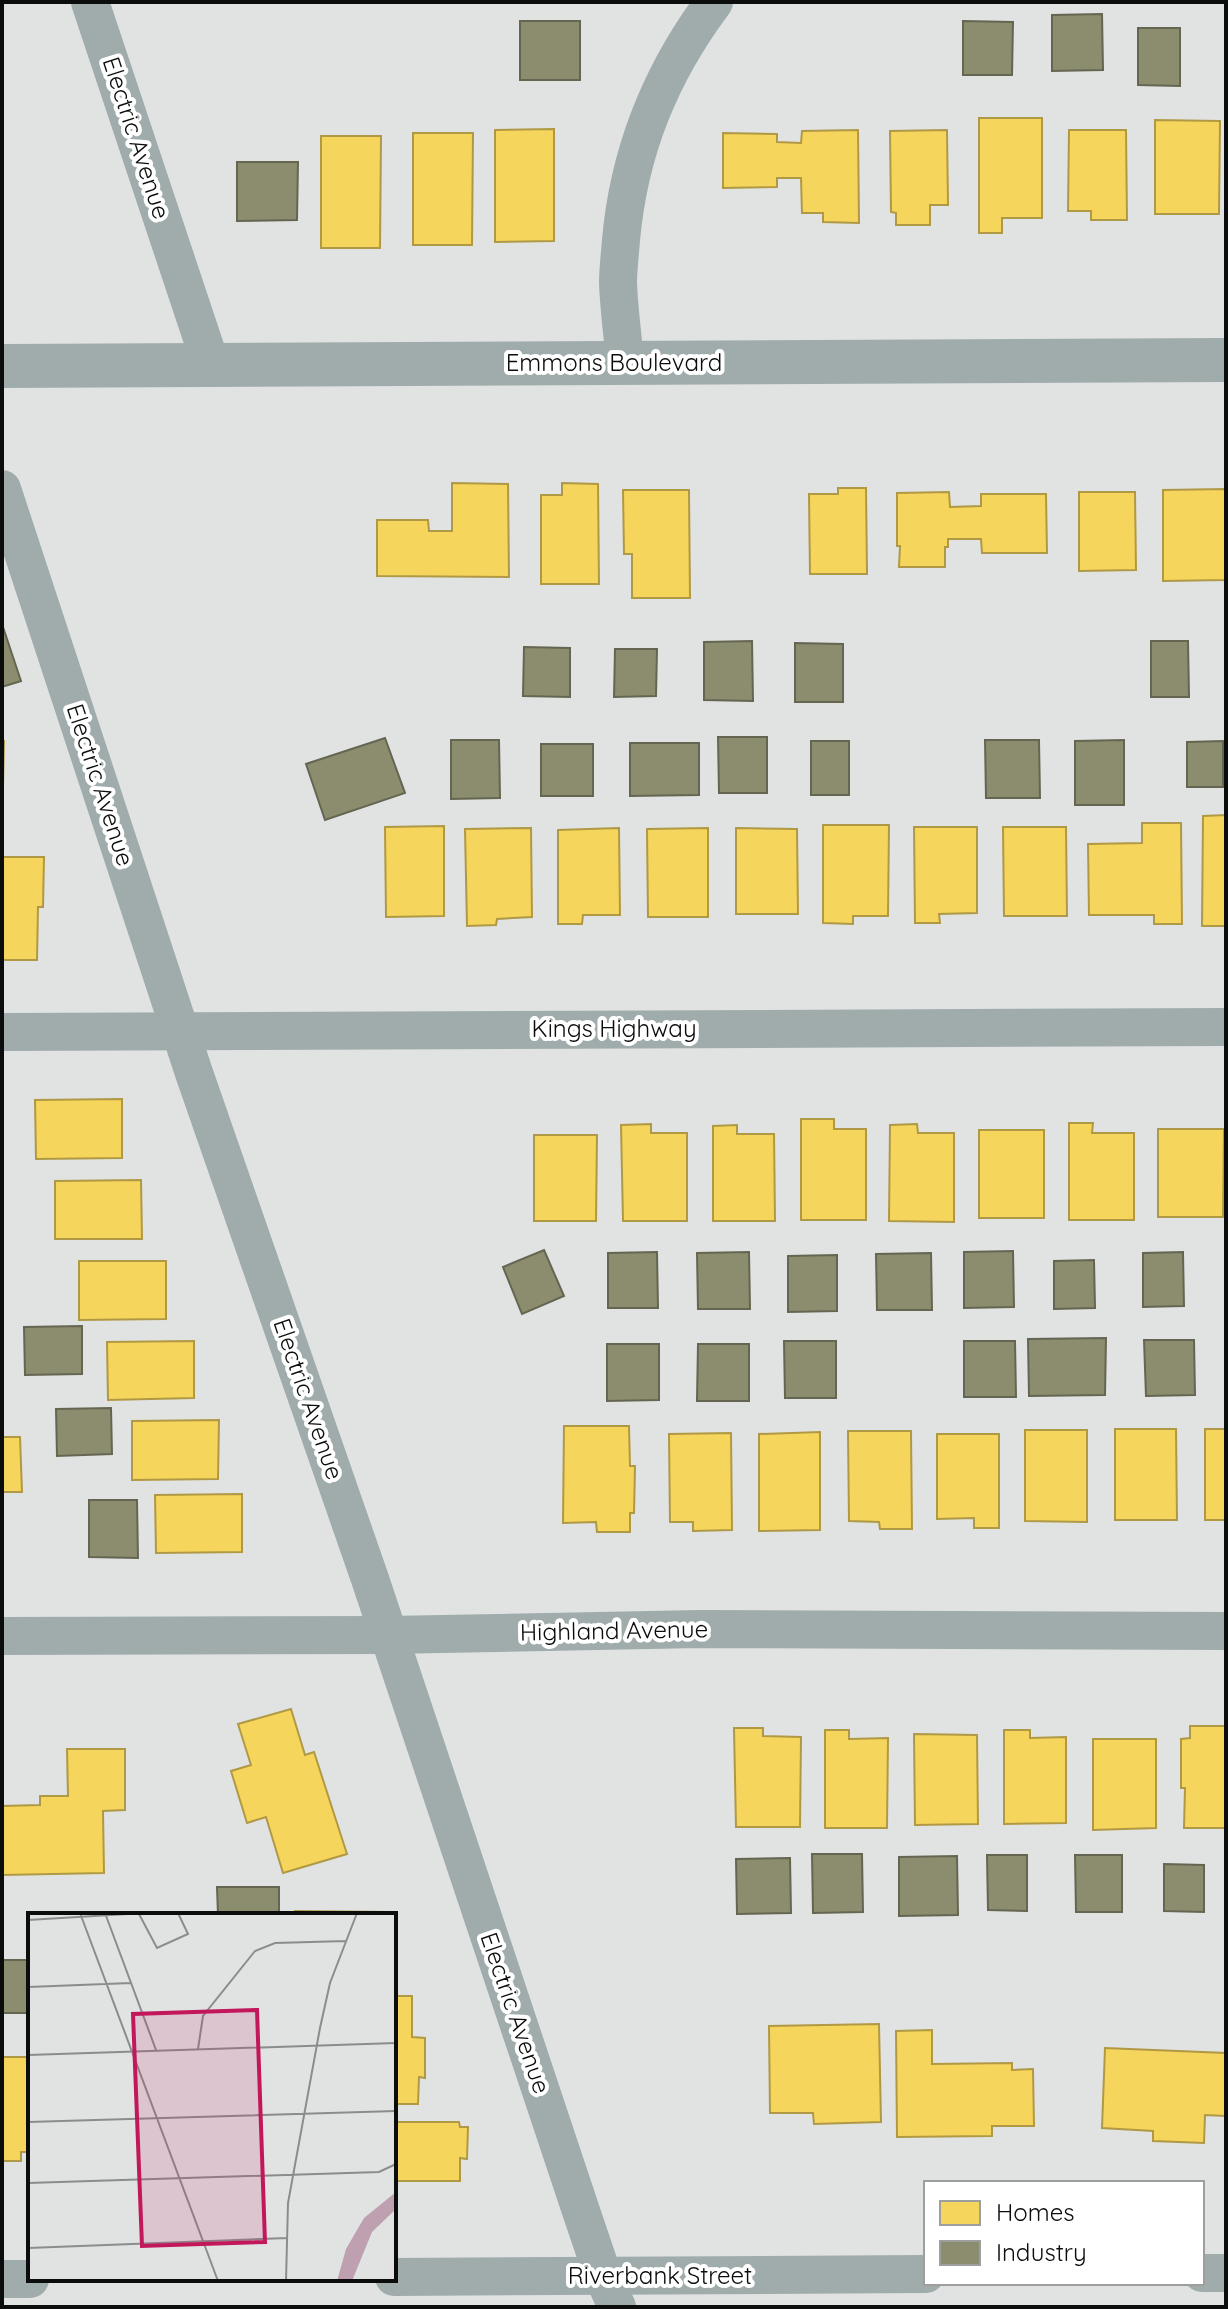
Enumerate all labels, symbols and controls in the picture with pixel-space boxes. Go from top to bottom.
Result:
street label: Electric Avenue [97,53,177,222]
street label: Emmons Boulevard [506,347,722,377]
street label: Electric Avenue [61,700,141,869]
street label: Kings Highway [531,1013,697,1043]
street label: Electric Avenue [267,1314,351,1483]
street label: Highland Avenue [520,1613,708,1647]
inset map [28,1913,396,2281]
street label: Electric Avenue [474,1928,558,2097]
legend [924,2181,1204,2285]
text: Homes [996,2197,1074,2227]
text: Industry [996,2237,1087,2267]
street label: Riverbank Street [568,2260,752,2290]

